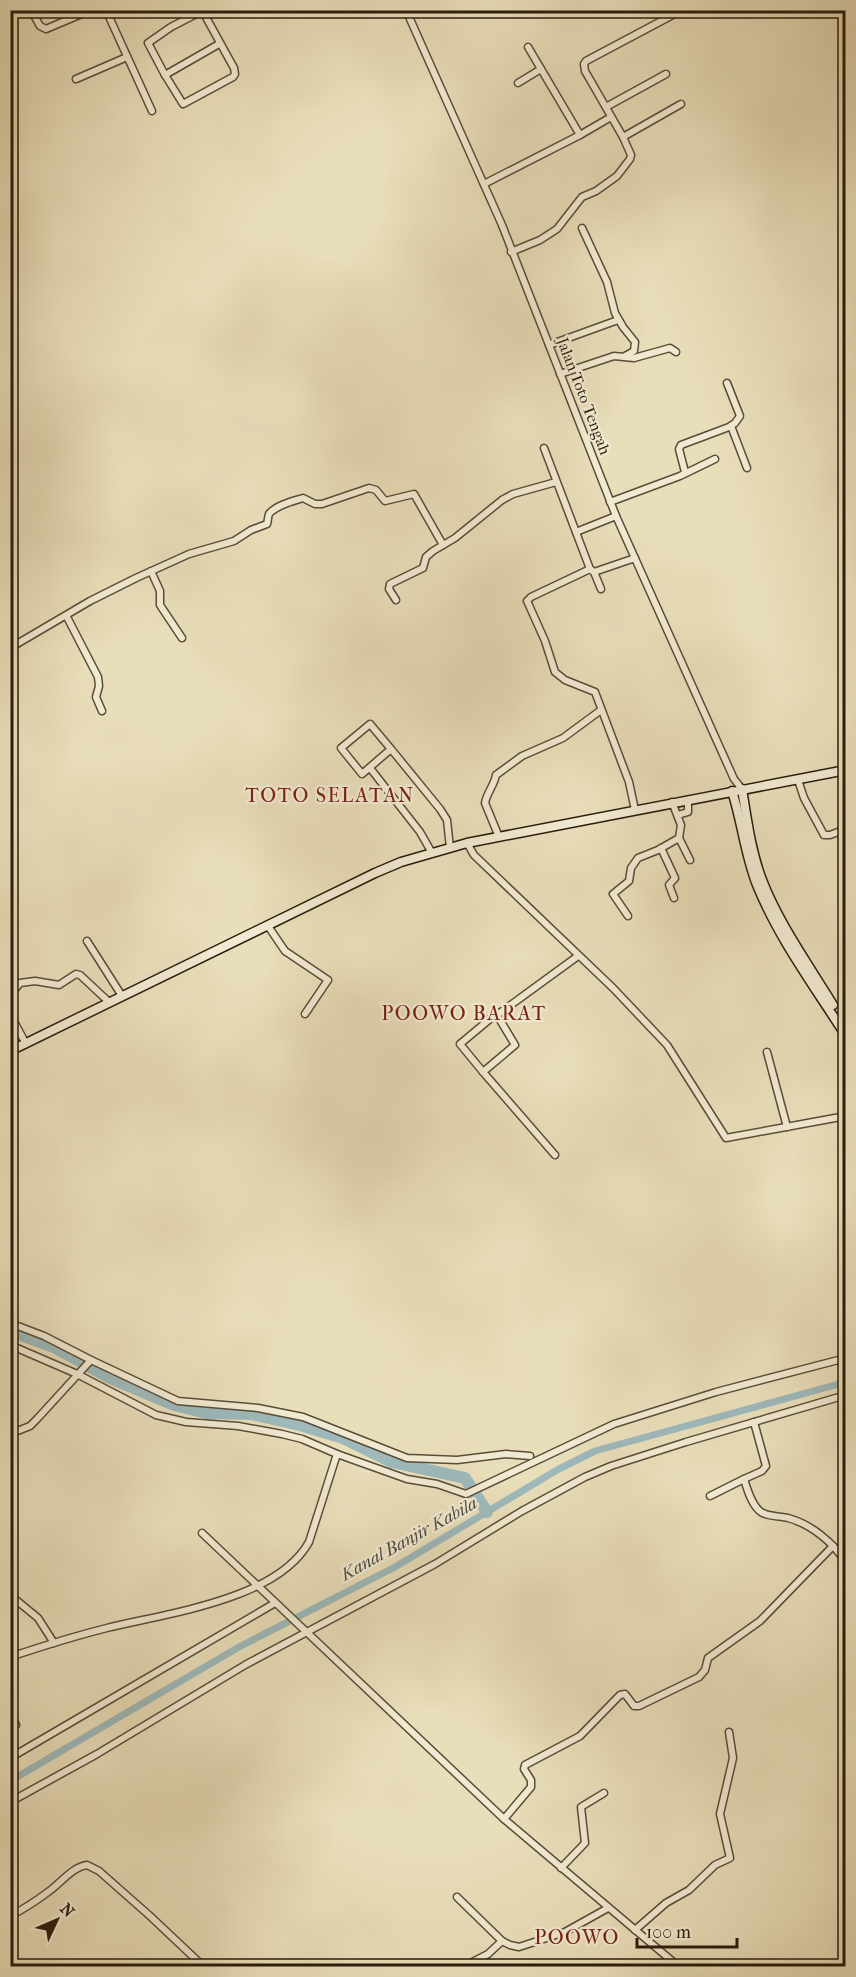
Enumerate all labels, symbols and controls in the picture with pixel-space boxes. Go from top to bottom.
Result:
street label: Jalan Toto Tengah [552,333,615,457]
district label: TOTO SELATAN [245,784,415,807]
district label: POOWO BARAT [381,1002,547,1025]
water label: Kanal Banjir Kabila [335,1493,481,1586]
north arrow [27,1890,87,1950]
text: N [56,1899,79,1922]
scale bar [637,1911,738,1949]
text: 100 m [646,1922,691,1943]
district label: POOWO [534,1926,620,1949]

